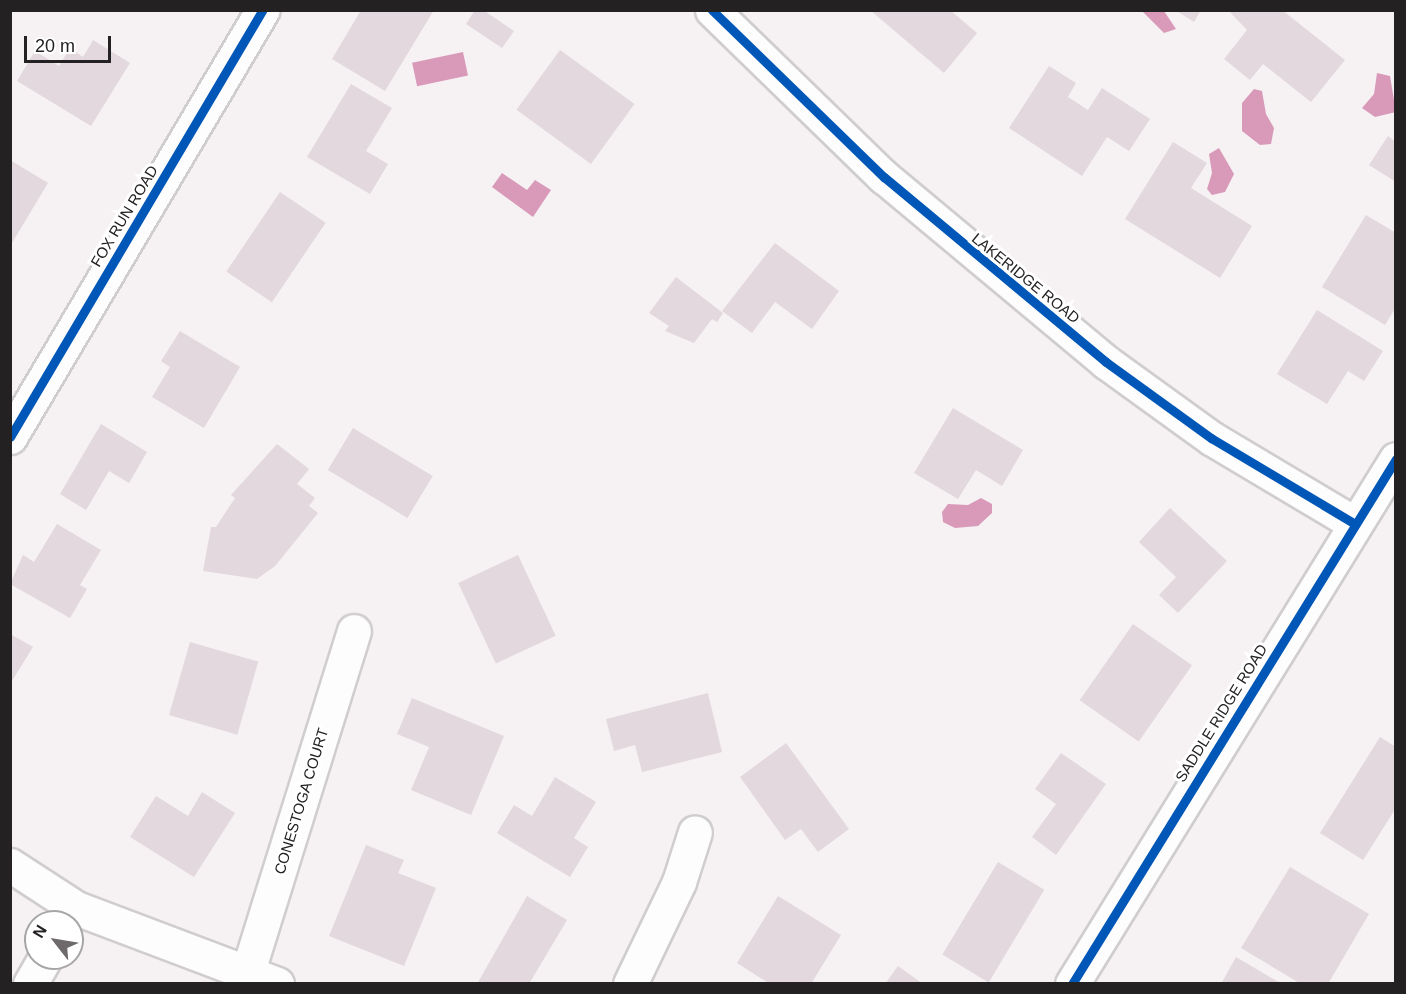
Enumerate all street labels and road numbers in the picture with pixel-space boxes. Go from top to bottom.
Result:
street label: FOX RUN ROAD [87,162,161,270]
street label: LAKERIDGE ROAD [969,229,1083,327]
street label: SADDLE RIDGE ROAD [1171,641,1271,785]
street label: CONESTOGA COURT [270,725,332,877]

